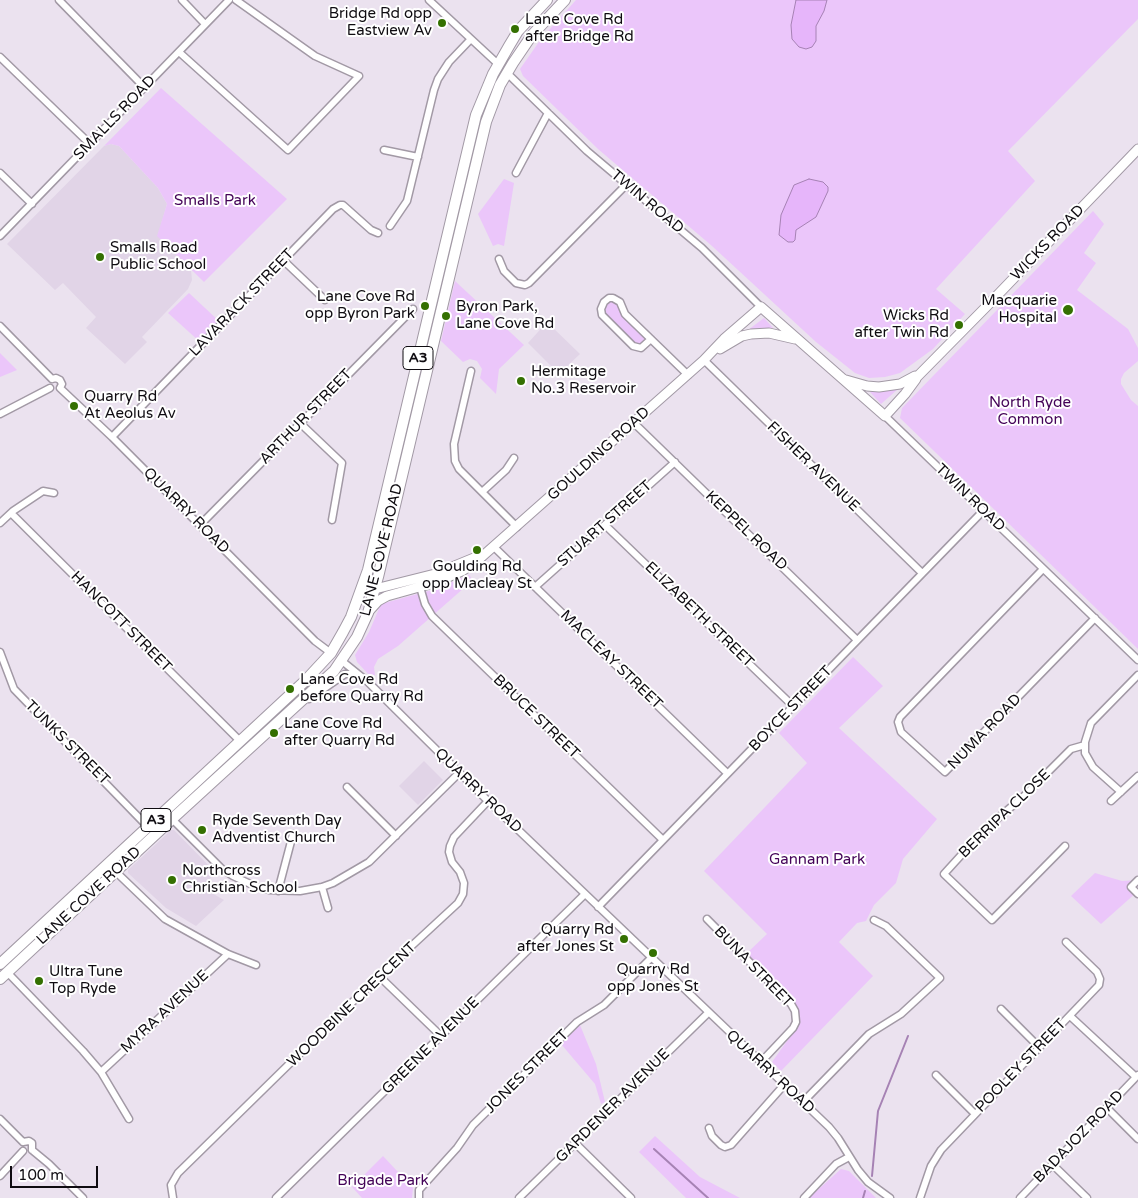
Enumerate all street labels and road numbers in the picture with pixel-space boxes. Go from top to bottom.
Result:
street label: SMALLS ROAD [70,72,160,164]
street label: TWIN ROAD [607,166,687,238]
street label: WICKS ROAD [1007,201,1089,285]
street label: LAVARACK STREET [186,245,298,361]
road number: A3 [403,346,433,369]
street label: ARTHUR STREET [256,366,356,468]
street label: GOULDING ROAD [544,403,654,505]
street label: FISHER AVENUE [763,418,863,516]
street label: TWIN ROAD [932,460,1008,536]
street label: QUARRY ROAD [139,464,233,558]
street label: STUART STREET [554,477,656,571]
street label: LANE COVE ROAD [357,482,407,618]
street label: KEPPEL ROAD [701,487,791,575]
street label: ELIZABETH STREET [641,558,757,672]
street label: HANCOTT STREET [67,568,175,676]
street label: MACLEAY STREET [556,607,666,713]
street label: BOYCE STREET [746,663,836,755]
street label: BRUCE STREET [489,671,583,763]
street label: NUMA ROAD [944,690,1026,774]
street label: TUNKS STREET [21,697,113,789]
street label: QUARRY ROAD [431,745,525,837]
street label: BERRIPA CLOSE [956,766,1054,862]
road number: A3 [141,808,171,832]
street label: LANE COVE ROAD [33,843,145,949]
street label: BUNA STREET [710,923,796,1011]
street label: WOODBINE CRESCENT [284,939,420,1071]
street label: MYRA AVENUE [117,967,213,1057]
street label: GREENE AVENUE [379,994,483,1098]
street label: POOLEY STREET [972,1016,1070,1116]
street label: JONES STREET [481,1026,573,1118]
street label: QUARRY ROAD [722,1026,818,1118]
street label: GARDENER AVENUE [552,1045,674,1167]
street label: BADAJOZ ROAD [1030,1087,1128,1187]

